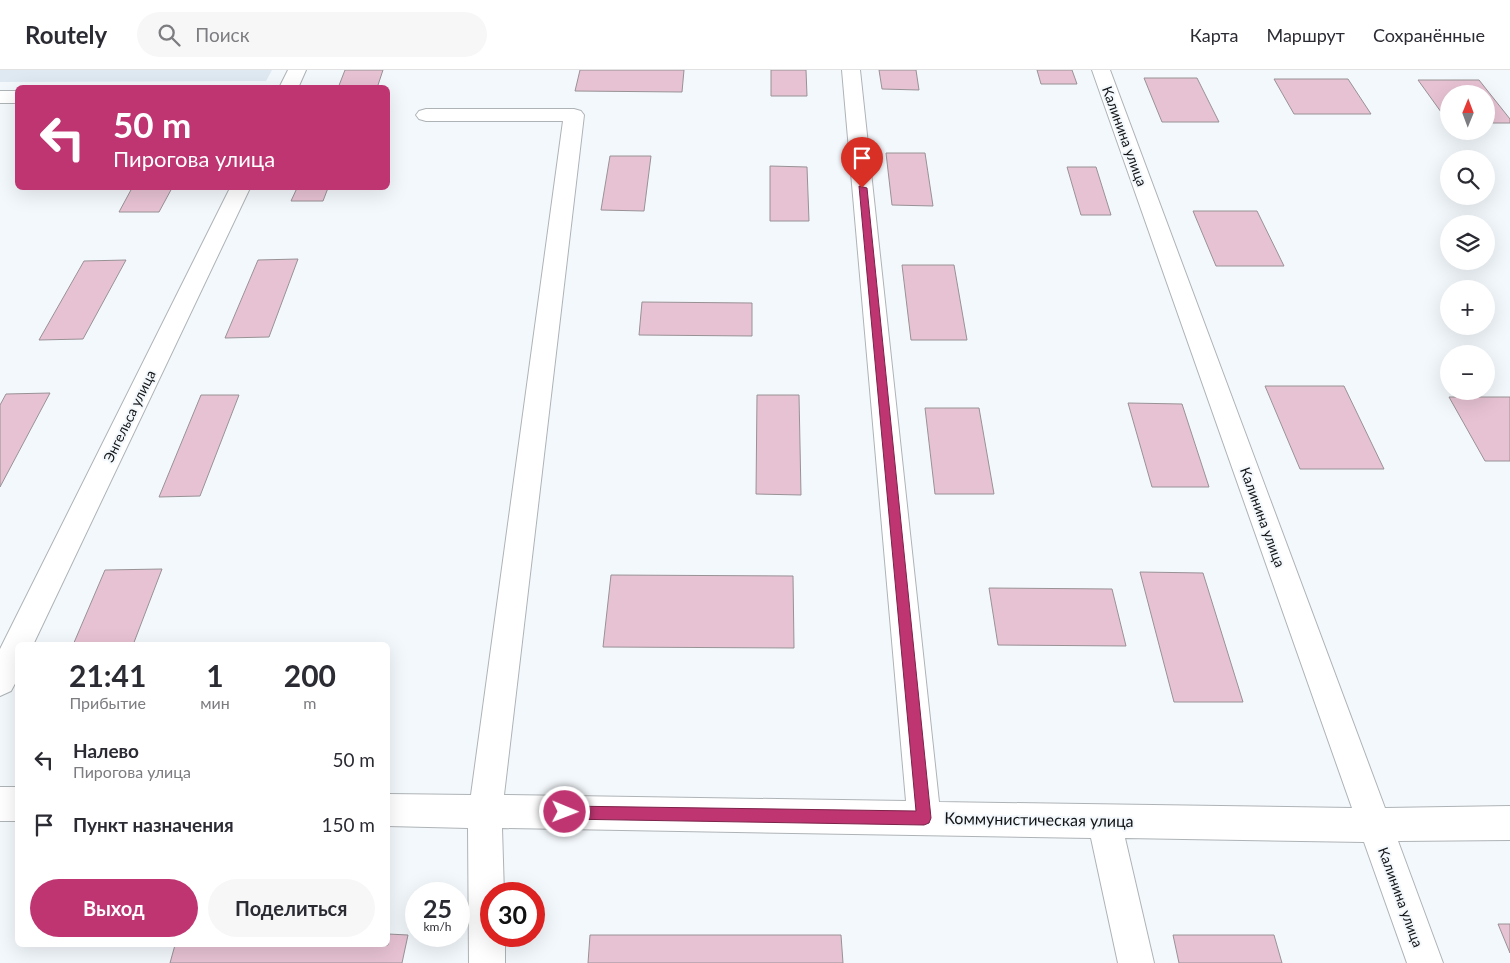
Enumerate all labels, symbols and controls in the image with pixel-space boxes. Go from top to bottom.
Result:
search box [137,12,487,57]
text: Routely [25,20,107,49]
icon: search [155,21,183,49]
text: Поиск [195,23,250,46]
text: Карта [1190,24,1238,46]
text: Маршрут [1266,24,1345,46]
text: Сохранённые [1373,24,1485,46]
street label: Калинина улица [1099,84,1151,188]
north arrow [1440,85,1495,140]
map controls [1440,85,1495,400]
text: 50 m [113,103,191,145]
icon: left [30,105,95,170]
pin [841,137,883,188]
icon: arrive [848,144,876,172]
text: Пирогова улица [113,145,275,172]
button: search [1440,150,1495,205]
button: layers [1440,215,1495,270]
button: + [1440,280,1495,335]
button: − [1440,345,1495,400]
street label: Энгельса улица [99,367,159,465]
street label: Калинина улица [1237,465,1289,569]
text: 21:41 [69,657,146,693]
text: 1 [206,657,224,693]
text: 200 [284,657,336,693]
text: Прибытие [69,693,146,712]
text: мин [200,693,230,712]
text: m [303,693,316,712]
text: Налево [73,739,139,762]
icon: left [30,746,58,774]
text: 50 m [332,748,375,771]
text: Пирогова улица [73,762,191,781]
position arrow [538,785,590,837]
street label: Коммунистическая улица [944,808,1134,830]
icon: arrive [30,811,58,839]
text: Пункт назначения [73,813,234,836]
text: 150 m [321,813,375,836]
street label: Калинина улица [1375,845,1427,949]
button: Выход [30,879,198,937]
button: Поделиться [208,879,375,937]
speed limit sign: 30 [480,882,545,947]
text: 25 [423,893,452,923]
text: km/h [423,919,452,934]

